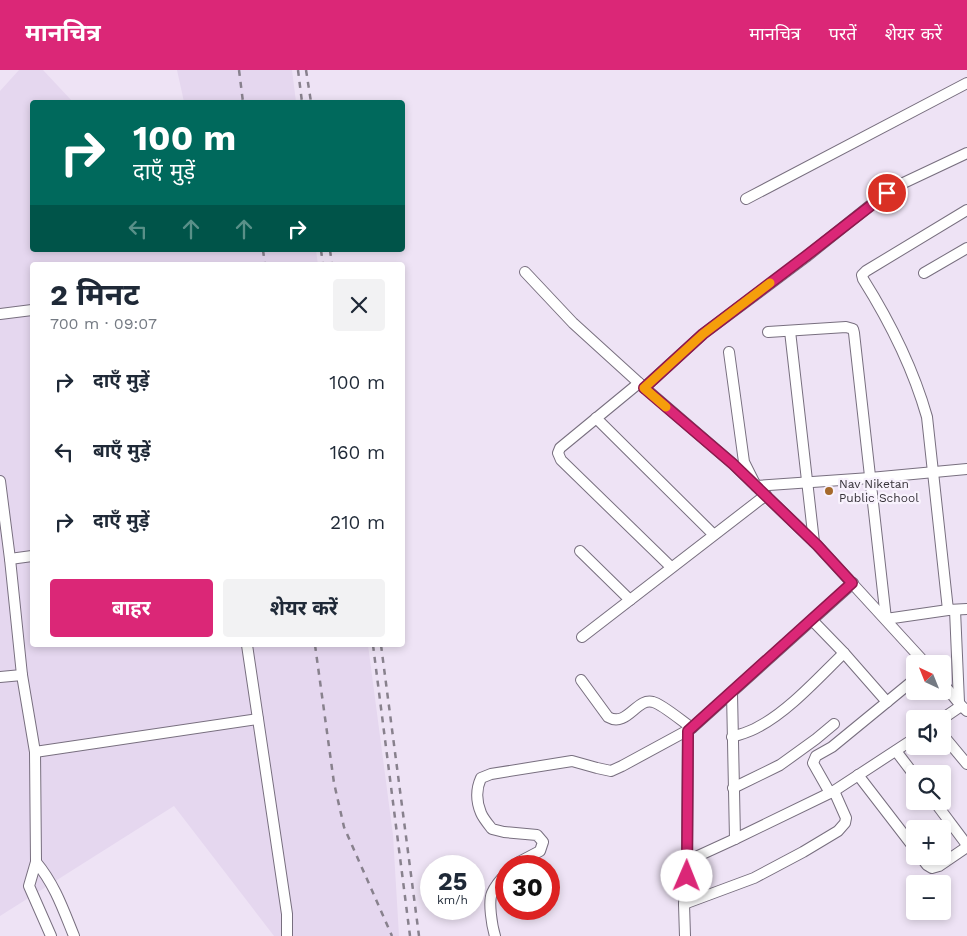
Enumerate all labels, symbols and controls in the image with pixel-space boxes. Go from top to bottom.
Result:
text: मानचित्र [25,19,101,47]
text: मानचित्र [749,23,801,44]
text: परतें [829,23,857,44]
text: शेयर करें [885,23,942,44]
text: 100 m [133,117,236,159]
icon: right [50,120,115,185]
text: दाएँ मुड़ें [133,159,195,184]
pin [866,172,908,214]
icon: arrive [873,179,901,207]
icon: left [124,215,152,243]
icon: ahead [177,215,205,243]
icon: ahead [230,215,258,243]
icon: right [283,215,311,243]
text: 2 मिनट [50,277,139,312]
button: close [333,279,385,331]
text: 700 m · 09:07 [50,314,157,333]
icon: right [50,368,78,396]
text: दाएँ मुड़ें [93,369,149,392]
text: 100 m [329,371,385,394]
icon: left [50,438,78,466]
text: बाएँ मुड़ें [93,439,151,462]
text: 160 m [330,441,385,464]
place label: Nav Niketan Public School [839,477,919,505]
marker: Nav Niketan Public School [823,485,835,497]
icon: right [50,508,78,536]
text: दाएँ मुड़ें [93,509,149,532]
text: 210 m [330,511,385,534]
button: बाहर [50,579,213,637]
button: शेयर करें [223,579,385,637]
north arrow [906,655,951,700]
map controls [906,655,951,920]
button: sound [906,710,951,755]
button: search [906,765,951,810]
button: + [906,820,951,865]
position arrow [660,849,712,901]
speed limit sign: 30 [495,855,560,920]
text: 25 [438,867,467,896]
button: − [906,875,951,920]
text: km/h [437,893,468,907]

